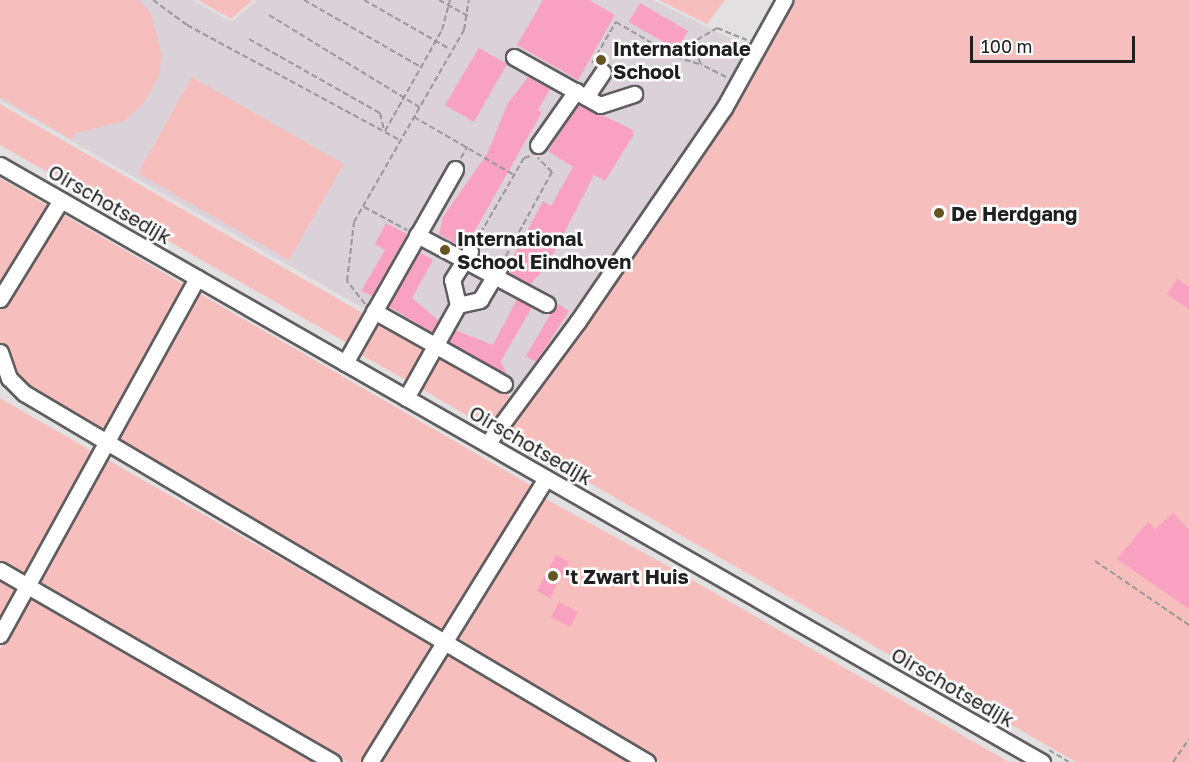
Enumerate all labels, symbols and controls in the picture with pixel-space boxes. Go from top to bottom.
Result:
scale bar [973,24,1138,62]
text: 100 m [981,35,1032,57]
place label: Internationale School [613,36,751,83]
marker: Internationale School [594,53,608,67]
street label: Oirschotsedijk [44,159,176,249]
place label: De Herdgang [951,201,1077,225]
marker: De Herdgang [932,206,946,220]
place label: International School Eindhoven [457,226,631,273]
marker: International School Eindhoven [438,243,452,257]
street label: Oirschotsedijk [465,400,597,490]
place label: 't Zwart Huis [565,564,689,588]
marker: 't Zwart Huis [546,569,560,583]
street label: Oirschotsedijk [887,642,1019,732]

